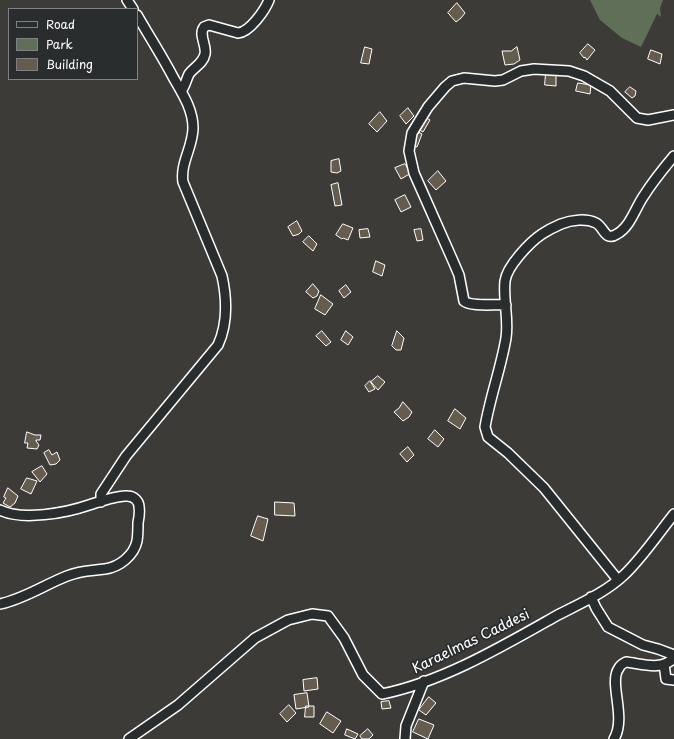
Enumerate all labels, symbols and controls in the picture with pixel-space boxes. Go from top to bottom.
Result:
legend [8,8,138,80]
text: Road [46,15,75,33]
text: Park [46,35,73,53]
text: Building [46,55,93,73]
street label: Karaelmas Caddesi [410,606,532,678]

